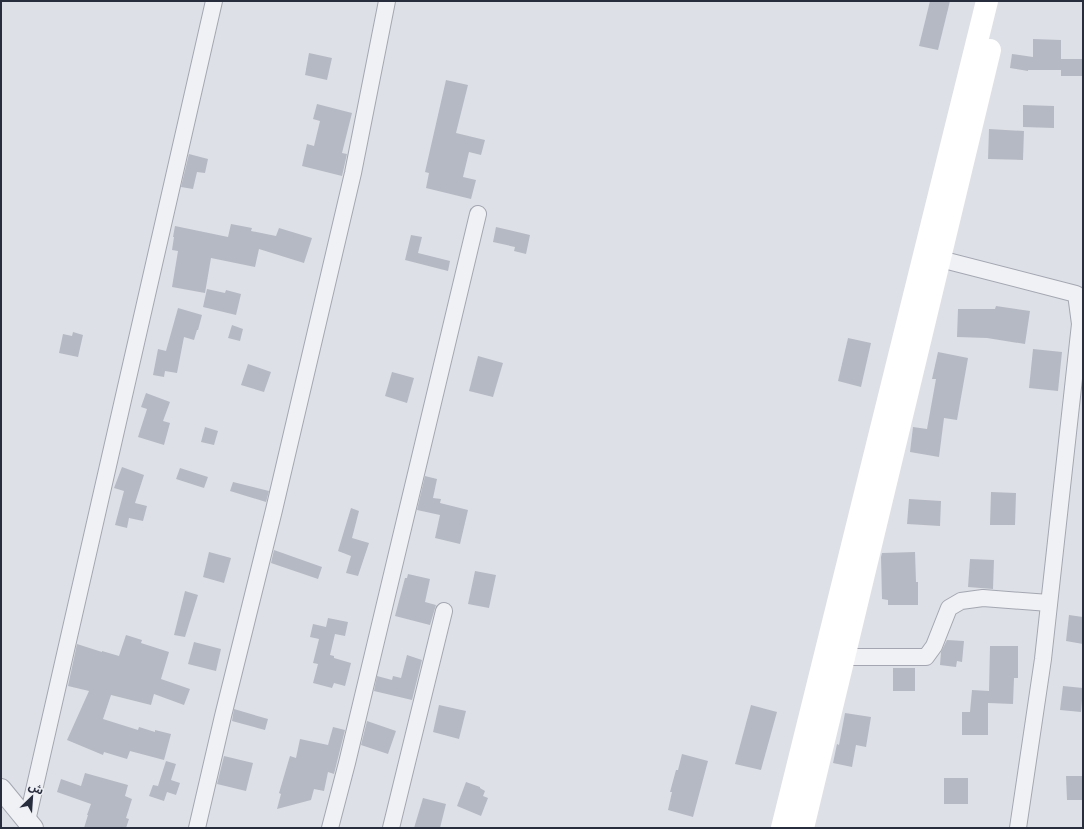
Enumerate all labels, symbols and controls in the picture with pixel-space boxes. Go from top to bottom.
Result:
north arrow [12,777,52,817]
text: ش [26,778,46,797]

